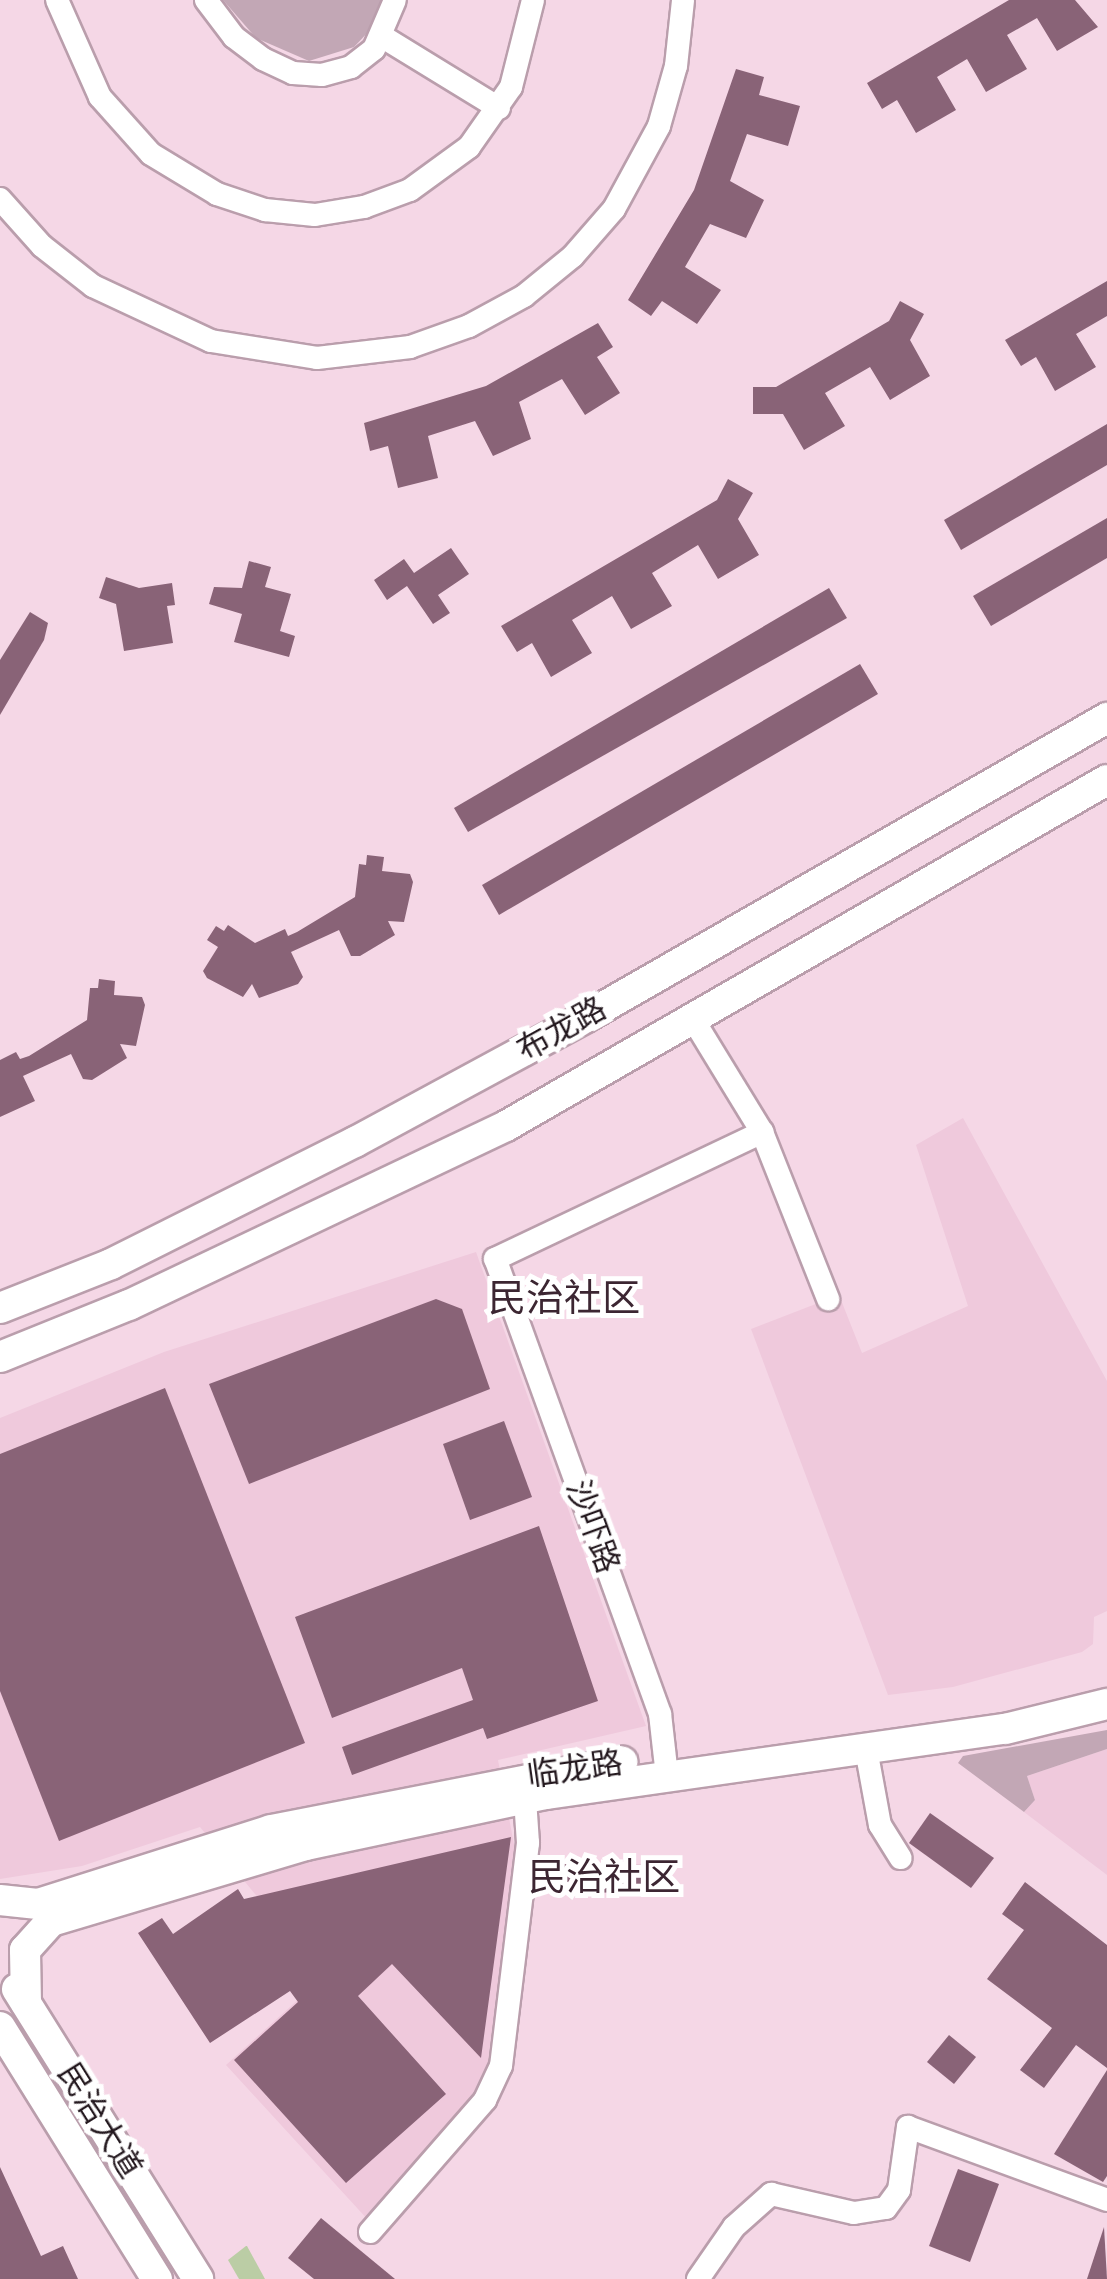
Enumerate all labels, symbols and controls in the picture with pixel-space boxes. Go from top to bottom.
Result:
street label: 布龙路 [511,990,613,1070]
district label: 民治社区 [488,1277,640,1323]
street label: 沙吓路 [558,1475,626,1579]
street label: 临龙路 [525,1744,625,1796]
district label: 民治社区 [528,1856,680,1902]
street label: 民治大道 [49,2057,149,2185]

